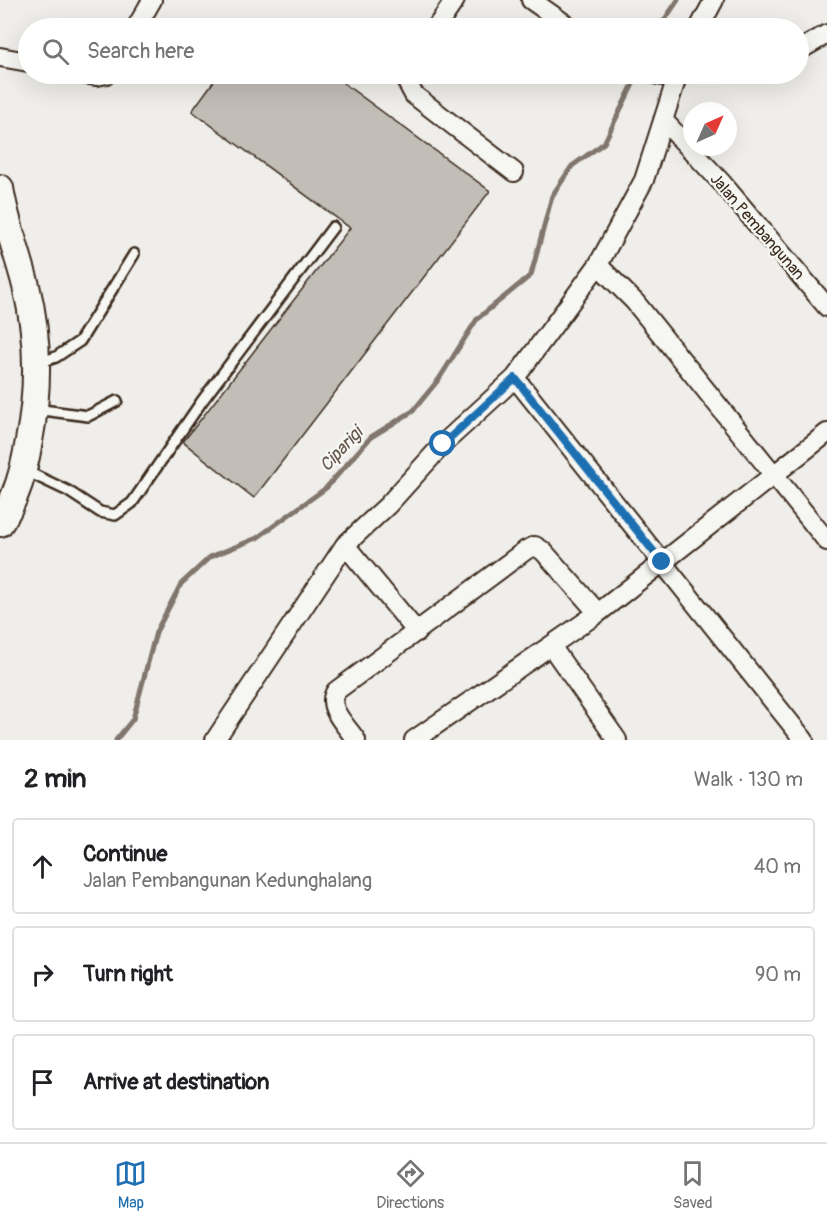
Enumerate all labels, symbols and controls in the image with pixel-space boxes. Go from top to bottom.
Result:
search box [18,18,809,84]
icon: search [39,35,72,68]
text: Search here [87,37,194,65]
north arrow [683,102,737,156]
street label: Jalan Pembangunan [706,169,809,284]
water label: Ciparigi [315,420,370,477]
route start [429,430,455,456]
route end [648,548,674,574]
text: 2 min [24,763,86,795]
text: Walk · 130 m [694,767,803,792]
text: Continue [83,840,167,868]
icon: ahead [26,850,59,883]
text: 40 m [754,854,801,879]
text: Jalan Pembangunan Kedunghalang [83,868,372,893]
icon: right [26,958,59,991]
text: Turn right [83,960,173,988]
text: 90 m [755,962,801,987]
icon: arrive [26,1066,59,1099]
text: Arrive at destination [83,1068,269,1096]
tab: Map [114,1157,147,1213]
tab: Directions [376,1157,444,1213]
tab: Saved [673,1157,713,1213]

